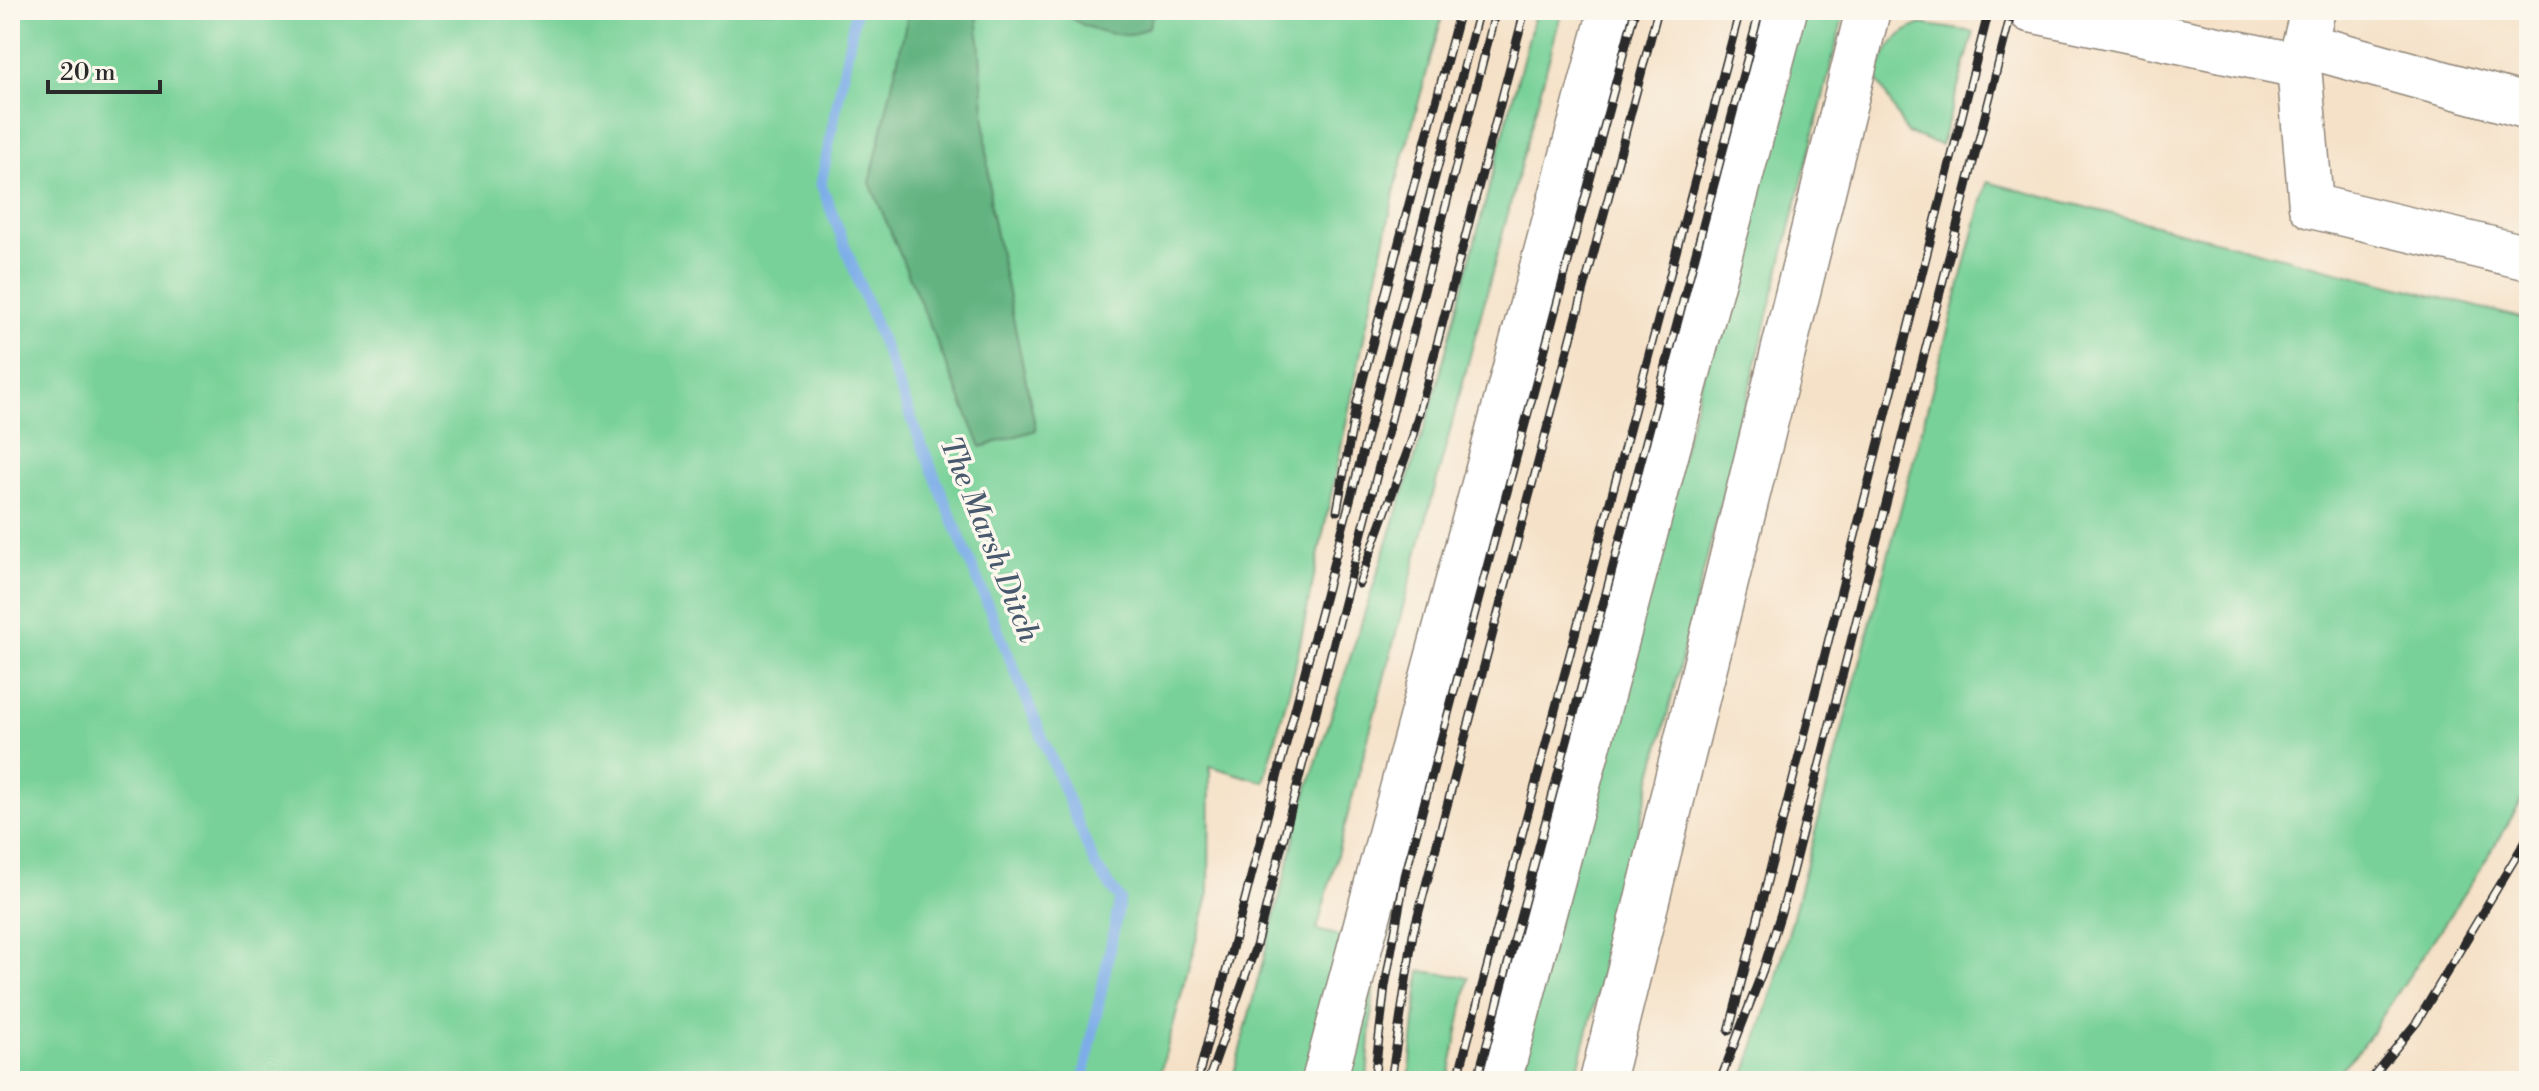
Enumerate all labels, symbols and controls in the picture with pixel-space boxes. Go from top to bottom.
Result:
scale bar [48,44,160,94]
text: 20 m [60,58,116,88]
water label: The Marsh Ditch [931,431,1048,648]

